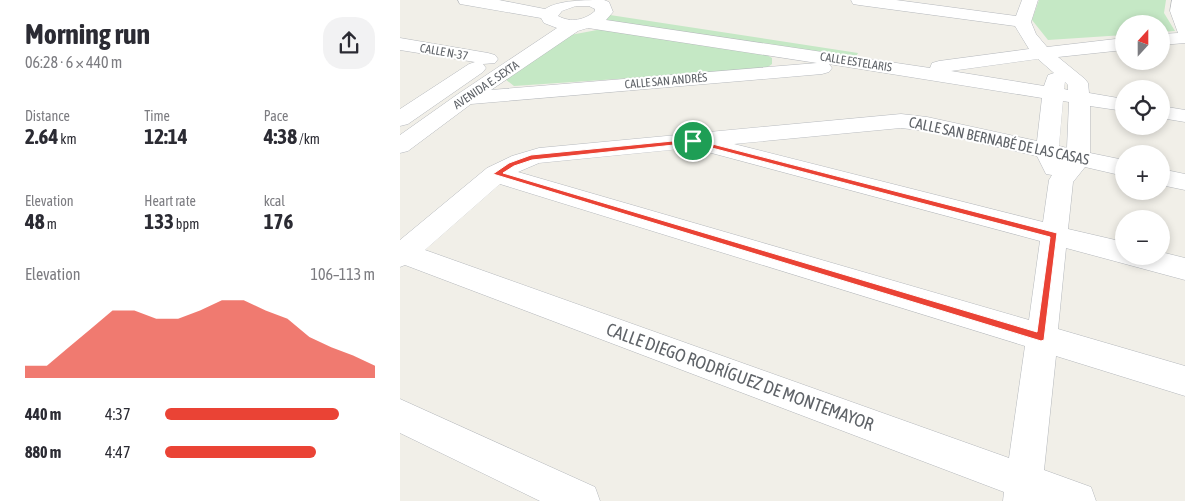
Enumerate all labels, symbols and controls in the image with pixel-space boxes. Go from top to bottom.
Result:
north arrow [1115,15,1170,70]
map controls [1115,15,1170,265]
button: share [323,17,375,69]
text: Morning run [25,18,150,50]
street label: CALLE N-37 [419,41,470,63]
street label: CALLE ESTELARIS [819,49,893,75]
text: 06:28 · 6 × 440 m [25,53,122,71]
street label: AVENIDA E. SEXTA [451,58,522,112]
street label: CALLE SAN ANDRÉS [624,70,708,92]
button: locate [1115,80,1170,135]
text: Distance [25,108,70,124]
text: Time [144,108,170,124]
text: Pace [264,108,288,124]
street label: CALLE SAN BERNABÉ DE LAS CASAS [907,113,1091,168]
pin [672,120,714,162]
text: 2.64 [25,124,58,148]
text: 12:14 [144,124,188,148]
text: 4:38 [264,124,297,148]
icon: arrive [679,127,707,155]
text: km [58,131,77,147]
text: /km [297,131,320,147]
button: + [1115,145,1170,200]
text: Elevation [25,193,74,209]
text: Heart rate [144,193,196,209]
text: kcal [264,193,285,209]
text: 48 [25,209,45,233]
text: 133 [144,209,174,233]
text: 176 [264,209,293,233]
button: − [1115,210,1170,265]
text: m [45,216,57,232]
text: bpm [174,216,199,232]
text: Elevation [25,265,80,283]
text: 106–113 m [311,265,375,283]
street label: CALLE DIEGO RODRÍGUEZ DE MONTEMAYOR [604,318,877,435]
text: 440 m [25,405,61,423]
text: 4:37 [105,405,130,423]
text: 880 m [25,443,61,461]
text: 4:47 [105,443,130,461]

